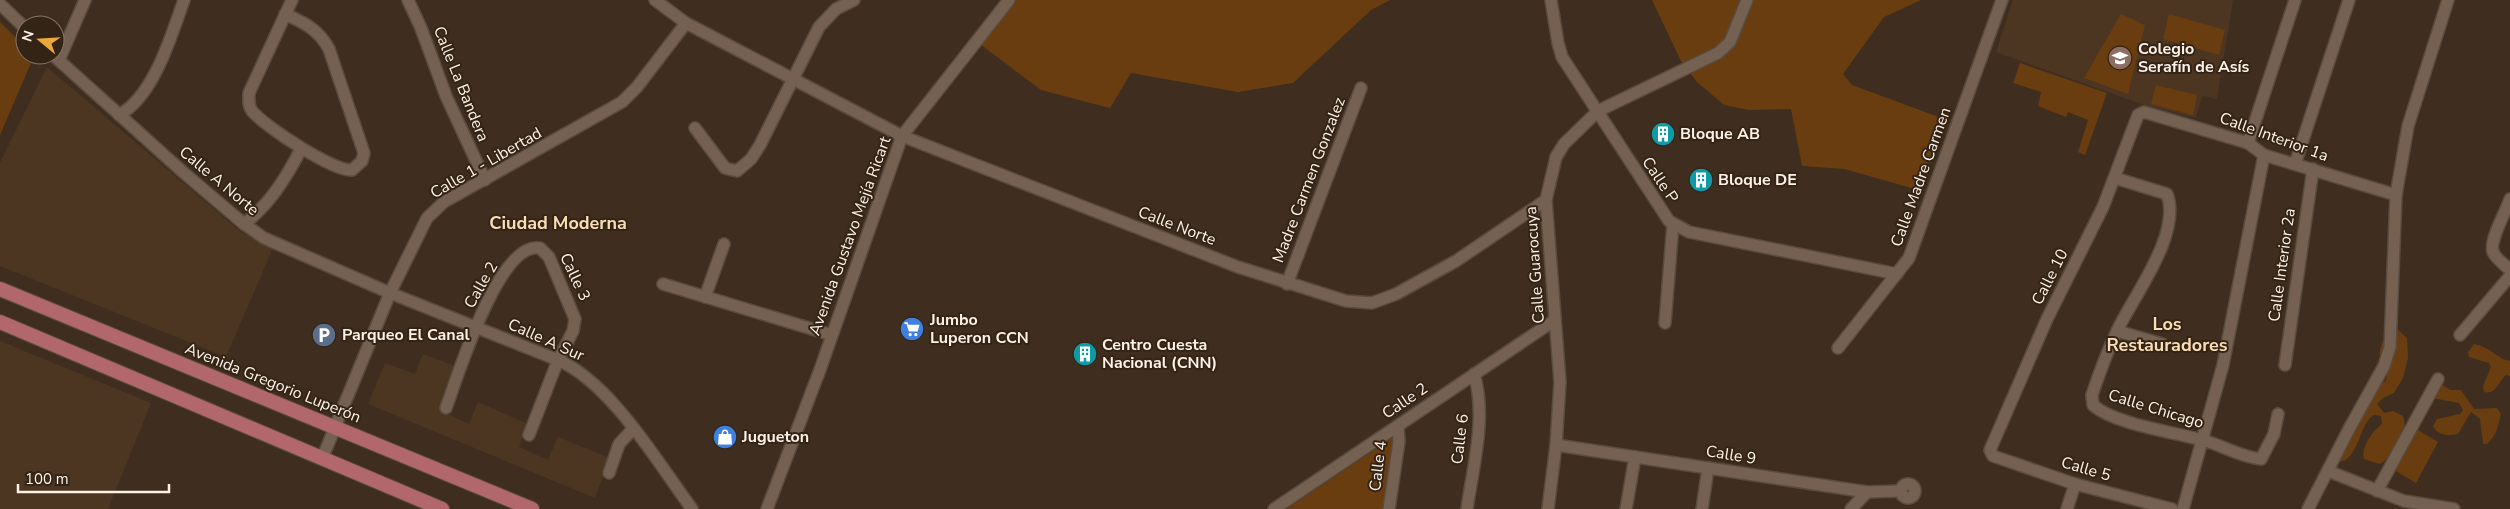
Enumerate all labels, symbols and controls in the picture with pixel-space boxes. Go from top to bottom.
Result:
north arrow [15,15,65,65]
street label: Calle La Bandera [428,23,494,145]
text: N [17,28,39,44]
place label: Colegio Serafín de Asís [2138,38,2250,78]
school or university icon: Colegio Serafín de Asís [2107,45,2133,71]
street label: Madre Carmen Gonzalez [1267,94,1351,266]
street label: Calle Madre Carmen [1886,104,1956,250]
street label: Calle Interior 1a [2216,107,2332,167]
building icon: Bloque AB [1650,121,1676,147]
street label: Calle 1 - Libertad [426,122,546,204]
place label: Bloque AB [1680,123,1760,145]
street label: Avenida Gustavo Mejía Ricart [804,133,896,339]
street label: Calle A Norte [175,141,263,221]
street label: Calle P [1637,153,1683,207]
building icon: Bloque DE [1688,167,1714,193]
place label: Bloque DE [1718,169,1797,191]
street label: Calle Norte [1135,201,1219,251]
street label: Calle Guarocuya [1520,206,1550,324]
street label: Calle Interior 2a [2263,207,2301,323]
district label: Ciudad Moderna [489,211,627,235]
street label: Calle 10 [2027,245,2073,309]
street label: Calle 3 [554,249,596,305]
street label: Calle 2 [459,258,503,312]
place label: Jumbo Luperon CCN [929,309,1029,349]
district label: Los Restauradores [2106,312,2228,357]
street label: Calle A Sur [504,313,588,367]
supermarket icon: Jumbo Luperon CCN [899,316,925,342]
parking icon: Parqueo El Canal [311,322,337,348]
place label: Parqueo El Canal [342,324,470,346]
place label: Centro Cuesta Nacional (CNN) [1102,334,1217,374]
street label: Avenida Gregorio Luperón [182,338,364,428]
building icon: Centro Cuesta Nacional (CNN) [1072,341,1098,367]
street label: Calle 2 [1378,378,1432,424]
street label: Calle Chicago [2106,384,2206,434]
street label: Calle 6 [1446,413,1474,465]
shop icon: Jugueton [712,424,738,450]
place label: Jugueton [741,426,809,448]
street label: Calle 4 [1364,439,1392,492]
street label: Calle 9 [1704,440,1758,470]
street label: Calle 5 [2059,451,2113,487]
scale bar [18,462,169,494]
text: 100 m [25,469,69,489]

